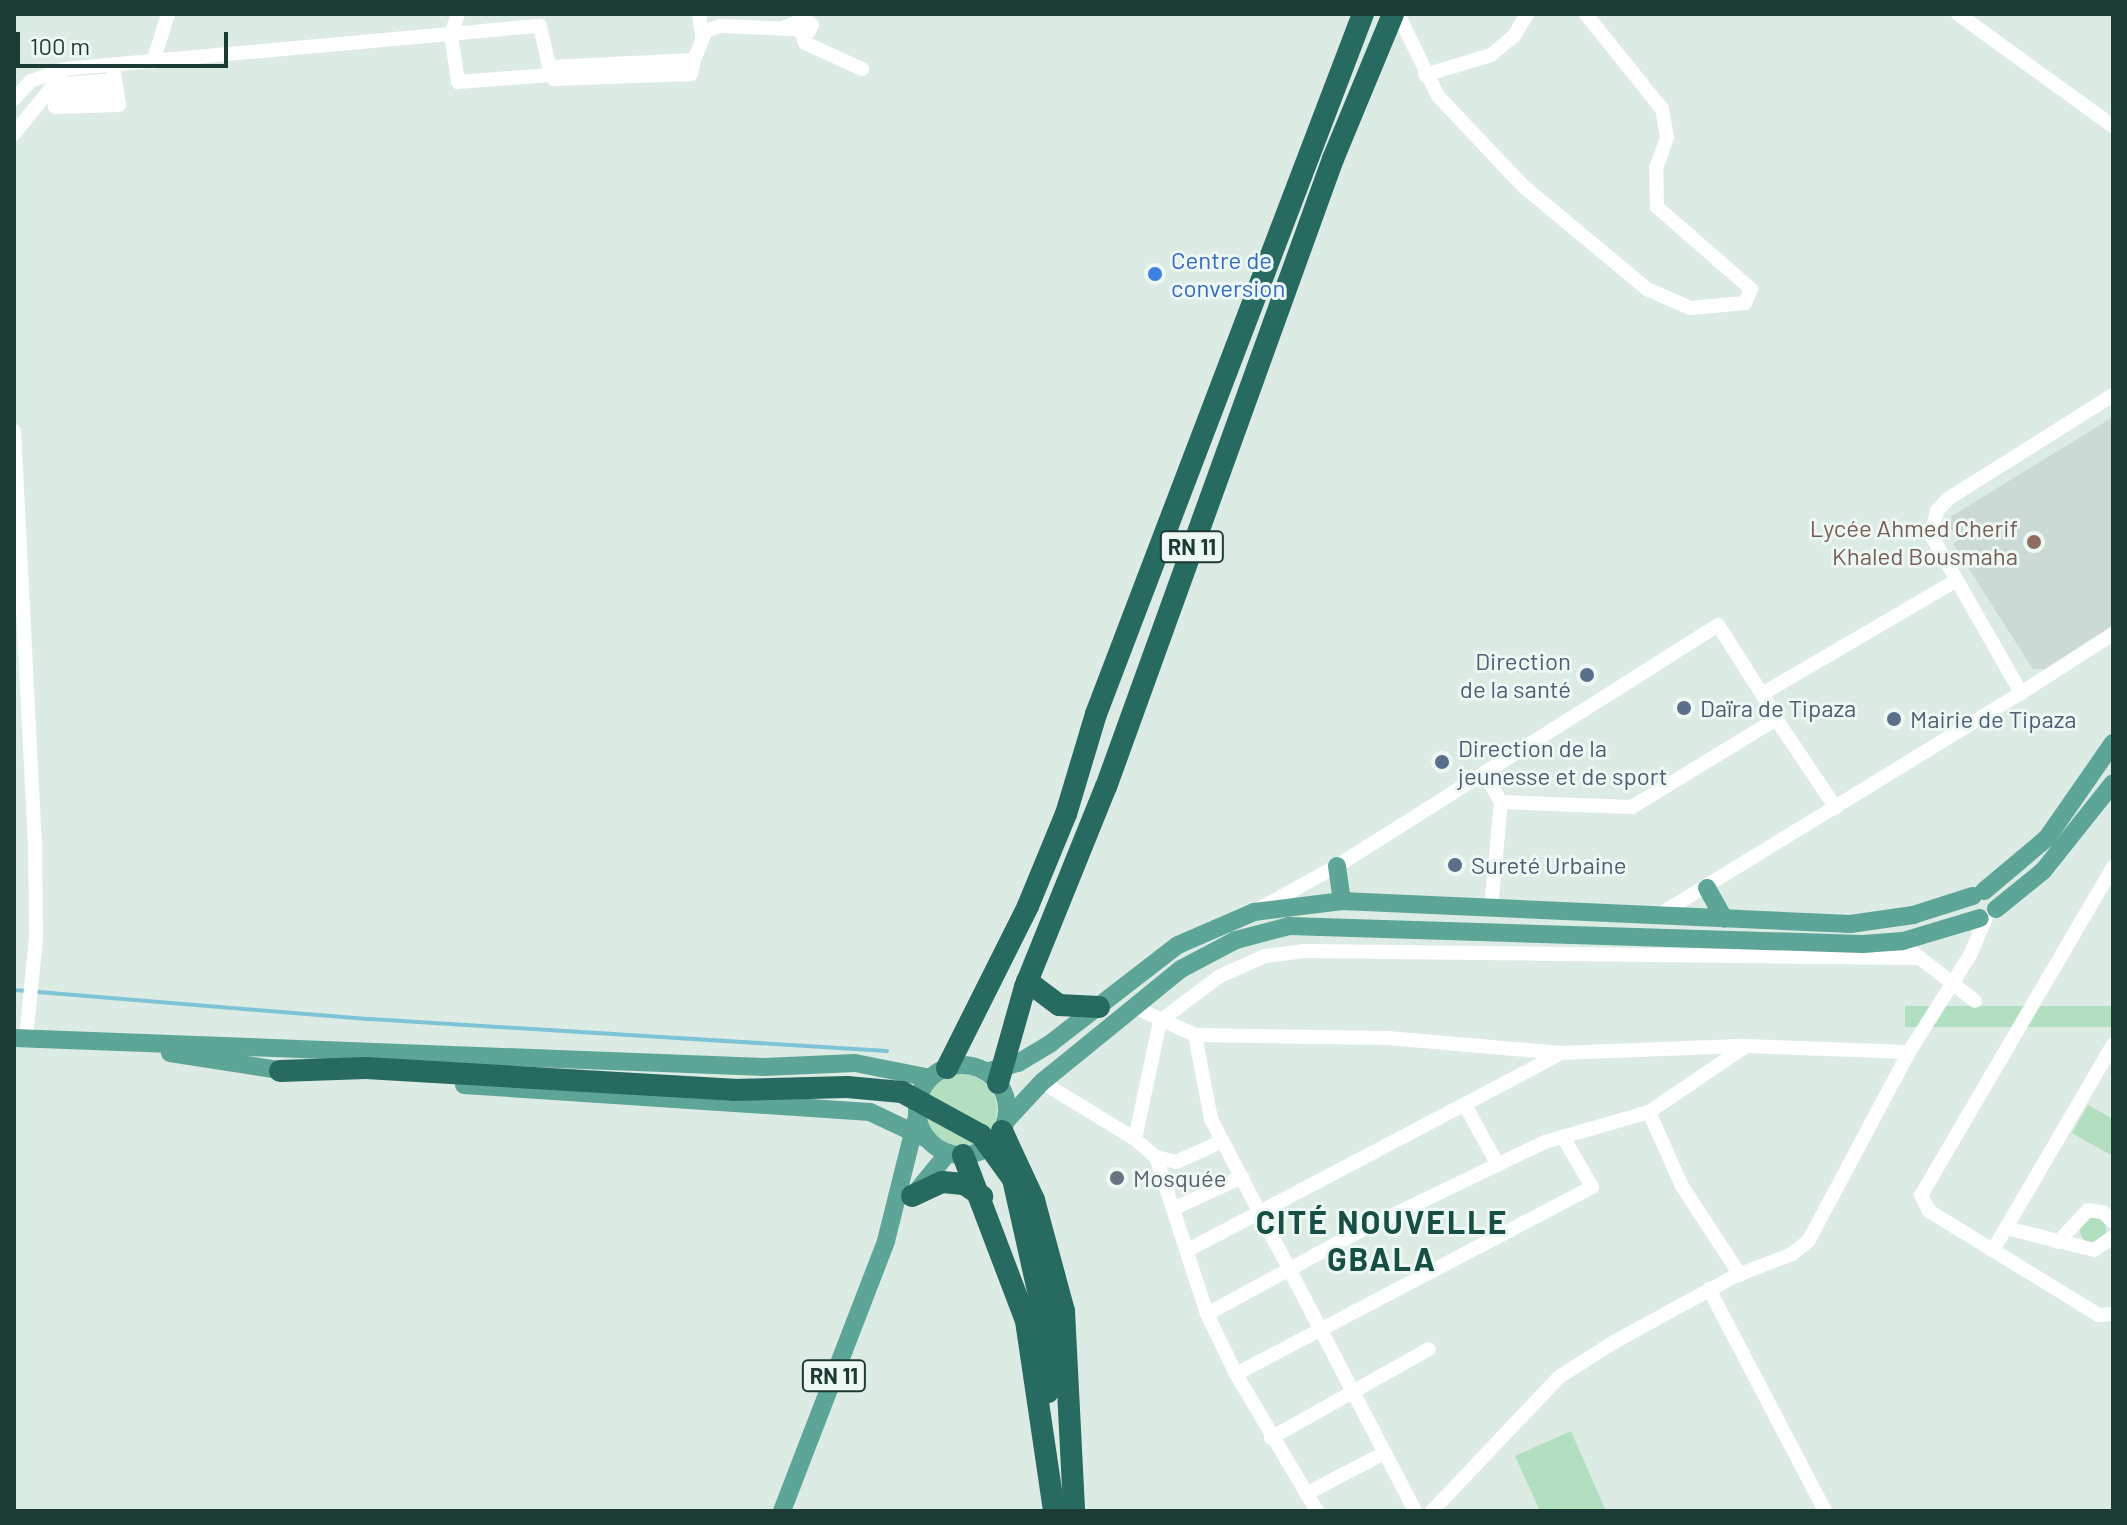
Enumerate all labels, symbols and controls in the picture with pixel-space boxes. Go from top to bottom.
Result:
scale bar [20,16,232,66]
text: 100 m [30,31,90,60]
place label: Centre de conversion [1171,246,1285,302]
marker: Centre de conversion [1146,265,1164,283]
place label: Lycée Ahmed Cherif Khaled Bousmaha [1810,514,2018,570]
road number: RN 11 [1158,529,1226,565]
marker: Lycée Ahmed Cherif Khaled Bousmaha [2025,533,2043,551]
place label: Direction de la santé [1460,647,1571,703]
marker: Direction de la santé [1578,666,1596,684]
place label: Daïra de Tipaza [1700,694,1856,722]
marker: Daïra de Tipaza [1675,699,1693,717]
place label: Mairie de Tipaza [1910,705,2077,733]
marker: Mairie de Tipaza [1885,710,1903,728]
place label: Direction de la jeunesse et de sport [1458,734,1668,790]
marker: Direction de la jeunesse et de sport [1433,753,1451,771]
place label: Sureté Urbaine [1471,851,1626,879]
marker: Sureté Urbaine [1446,856,1464,874]
place label: Mosquée [1133,1164,1226,1192]
marker: Mosquée [1108,1169,1126,1187]
district label: CITÉ NOUVELLE GBALA [1256,1203,1508,1278]
road number: RN 11 [800,1358,868,1394]

